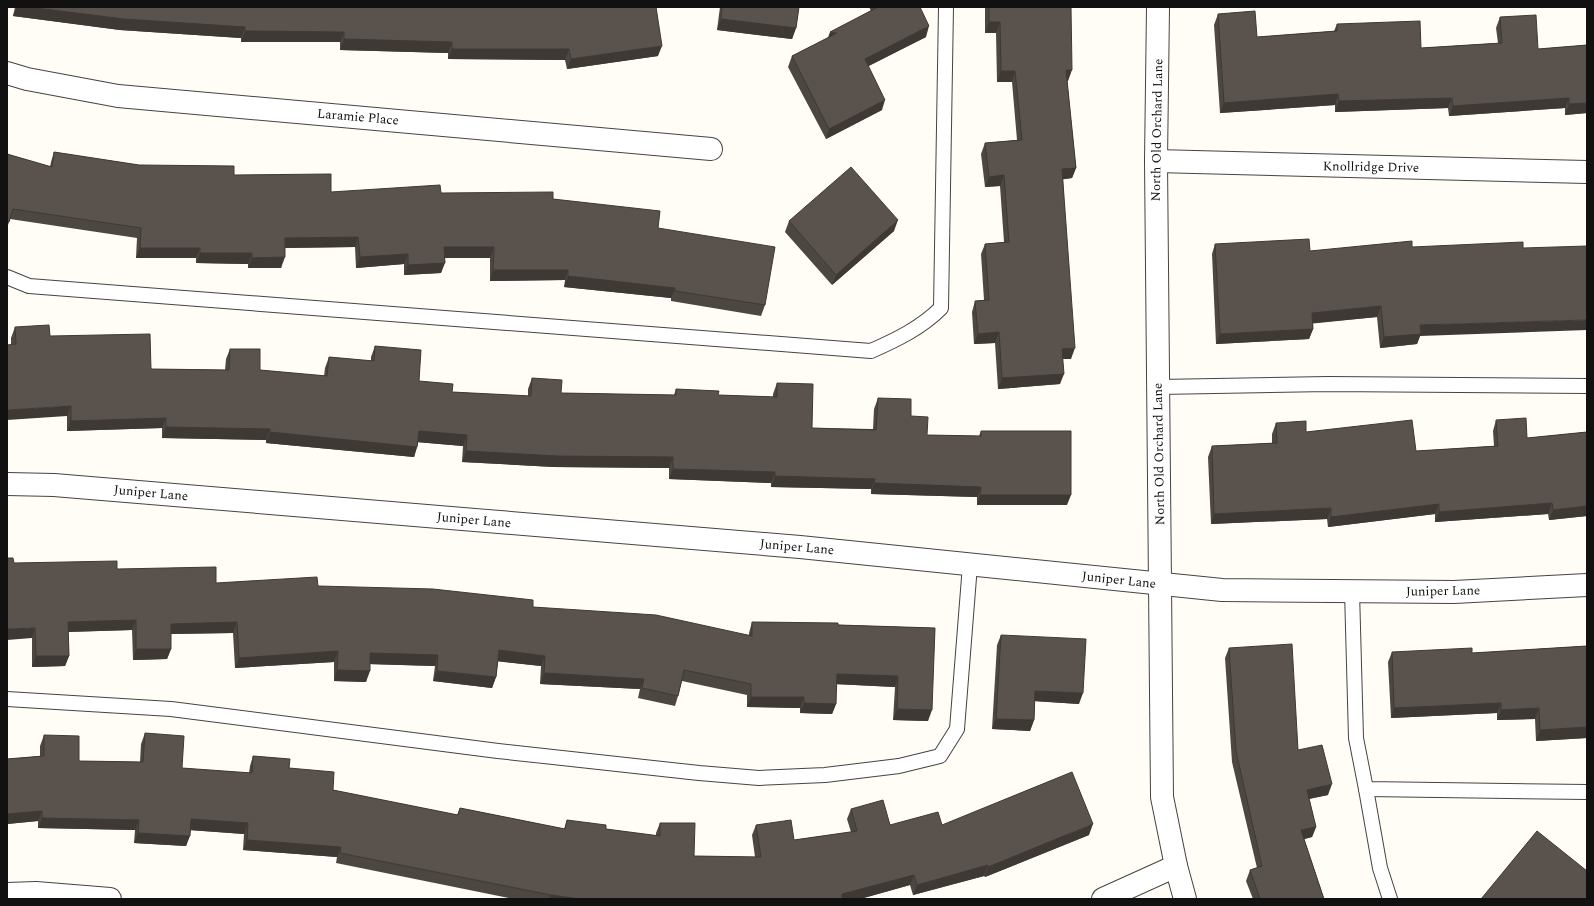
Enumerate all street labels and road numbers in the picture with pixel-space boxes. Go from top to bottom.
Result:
street label: North Old Orchard Lane [1146,59,1168,201]
street label: Laramie Place [316,103,400,131]
street label: Knollridge Drive [1323,156,1419,178]
street label: North Old Orchard Lane [1148,383,1170,525]
street label: Juniper Lane [113,480,189,506]
street label: Juniper Lane [436,507,512,533]
street label: Juniper Lane [759,534,835,560]
street label: Juniper Lane [1081,566,1157,594]
street label: Juniper Lane [1406,580,1480,602]

